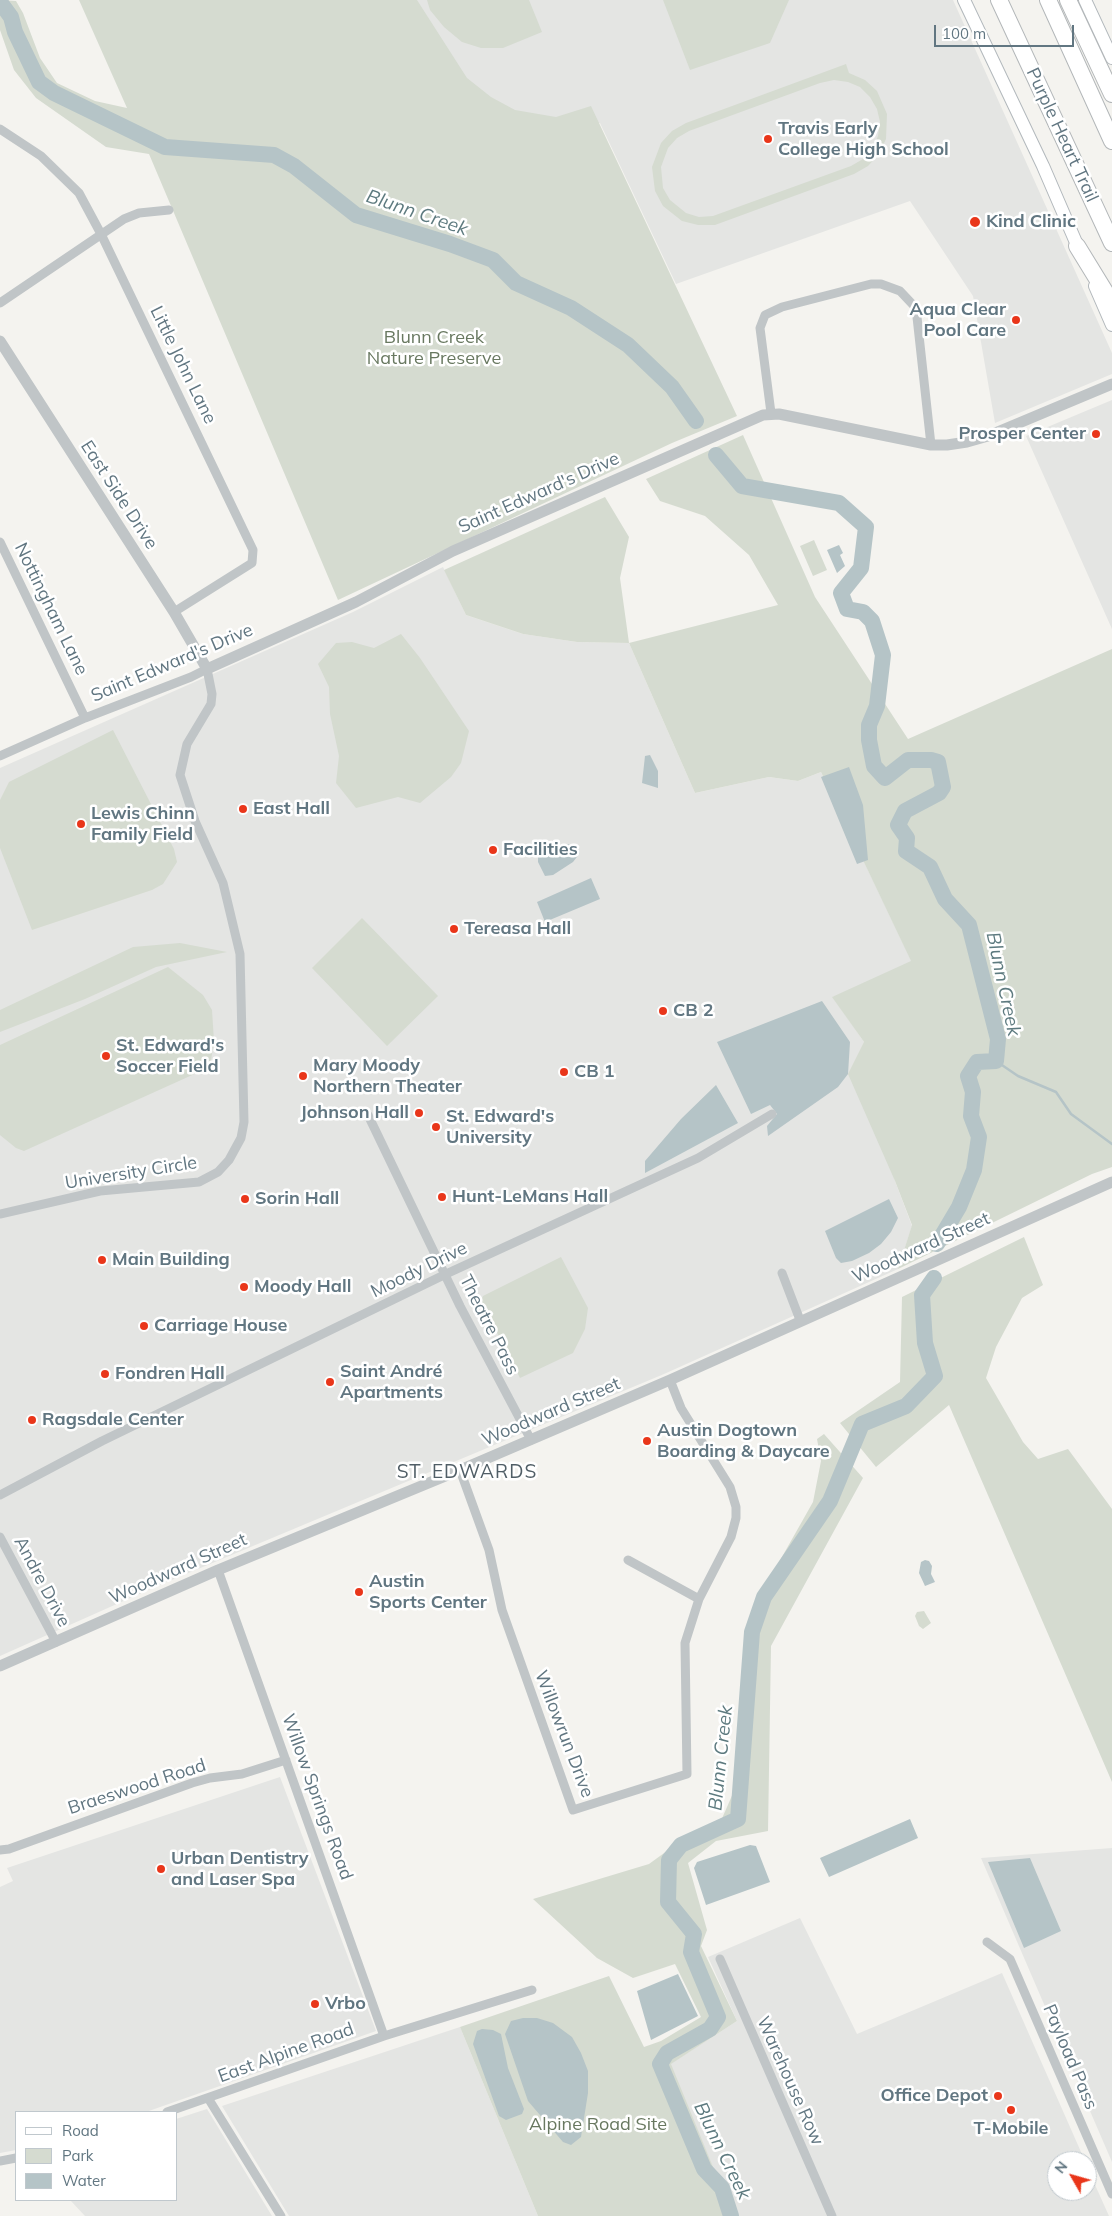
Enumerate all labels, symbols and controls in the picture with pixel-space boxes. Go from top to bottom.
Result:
scale bar [937,15,1077,47]
text: 100 m [942,24,986,43]
street label: Purple Heart Trail [1021,64,1103,206]
place label: Travis Early College High School [778,118,949,160]
marker: Travis Early College High School [762,133,774,145]
water label: Blunn Creek [363,185,471,241]
place label: Kind Clinic [986,211,1076,233]
marker: Kind Clinic [968,215,982,229]
place label: Aqua Clear Pool Care [909,299,1006,342]
street label: Little John Lane [145,303,221,427]
marker: Aqua Clear Pool Care [1010,314,1022,326]
park label: Blunn Creek Nature Preserve [367,327,501,369]
place label: Prosper Center [958,423,1086,445]
marker: Prosper Center [1090,428,1102,440]
street label: East Side Drive [76,437,162,553]
street label: Saint Edward's Drive [455,448,623,538]
street label: Nottingham Lane [10,539,92,679]
street label: Saint Edward's Drive [88,619,256,707]
place label: East Hall [253,798,330,820]
place label: Lewis Chinn Family Field [91,803,195,846]
marker: East Hall [237,803,249,815]
marker: Lewis Chinn Family Field [75,818,87,830]
place label: Facilities [503,839,578,861]
marker: Facilities [487,844,499,856]
place label: Tereasa Hall [464,918,571,940]
marker: Tereasa Hall [448,923,460,935]
water label: Blunn Creek [981,930,1025,1038]
place label: CB 2 [673,1000,713,1022]
marker: CB 2 [657,1005,669,1017]
place label: St. Edward's Soccer Field [116,1035,224,1078]
marker: St. Edward's Soccer Field [100,1050,112,1062]
place label: Mary Moody Northern Theater [313,1055,462,1098]
place label: CB 1 [574,1061,614,1083]
marker: CB 1 [558,1066,570,1078]
marker: Mary Moody Northern Theater [297,1070,309,1082]
place label: Johnson Hall [300,1102,409,1124]
place label: St. Edward's University [446,1106,554,1148]
marker: Johnson Hall [413,1107,425,1119]
marker: St. Edward's University [430,1121,442,1133]
street label: University Circle [63,1152,199,1194]
place label: Hunt-LeMans Hall [452,1186,608,1208]
place label: Sorin Hall [255,1188,339,1210]
marker: Hunt-LeMans Hall [436,1191,448,1203]
marker: Sorin Hall [239,1193,251,1205]
street label: Woodward Street [849,1208,993,1288]
street label: Moody Drive [367,1237,471,1303]
place label: Main Building [112,1249,230,1271]
marker: Main Building [96,1254,108,1266]
street label: Theatre Pass [455,1271,523,1379]
place label: Moody Hall [254,1276,351,1298]
marker: Moody Hall [238,1281,250,1293]
place label: Carriage House [154,1315,287,1337]
marker: Carriage House [138,1320,150,1332]
place label: Saint André Apartments [340,1361,443,1404]
place label: Fondren Hall [115,1363,225,1385]
marker: Fondren Hall [99,1368,111,1380]
street label: Woodward Street [479,1373,623,1451]
marker: Saint André Apartments [324,1376,336,1388]
place label: Ragsdale Center [42,1409,184,1431]
marker: Ragsdale Center [26,1414,38,1426]
place label: Austin Dogtown Boarding & Daycare [657,1420,830,1462]
marker: Austin Dogtown Boarding & Daycare [641,1435,653,1447]
district label: ST. EDWARDS [395,1461,539,1483]
street label: Woodward Street [106,1529,250,1609]
street label: Andre Drive [9,1533,75,1631]
place label: Austin Sports Center [369,1571,487,1614]
marker: Austin Sports Center [353,1586,365,1598]
street label: Willowrun Drive [530,1667,598,1801]
water label: Blunn Creek [704,1704,738,1812]
street label: Willow Springs Road [277,1711,357,1883]
street label: Braeswood Road [65,1755,209,1819]
place label: Urban Dentistry and Laser Spa [171,1848,309,1890]
marker: Urban Dentistry and Laser Spa [155,1863,167,1875]
place label: Vrbo [325,1993,366,2015]
marker: Vrbo [309,1998,321,2010]
street label: Payload Pass [1038,2001,1102,2113]
street label: Warehouse Row [752,2013,828,2149]
street label: East Alpine Road [215,2018,357,2088]
place label: Office Depot [881,2085,988,2107]
marker: Office Depot [992,2090,1004,2102]
water label: Blunn Creek [689,2098,755,2204]
marker: T-Mobile [1005,2104,1017,2116]
legend [15,2111,178,2201]
park label: Alpine Road Site [529,2114,667,2136]
place label: T-Mobile [974,2118,1048,2140]
text: Road [62,2121,99,2140]
text: Park [62,2146,94,2165]
north arrow [1047,2151,1097,2201]
text: N [1051,2158,1071,2177]
text: Water [62,2171,106,2190]

